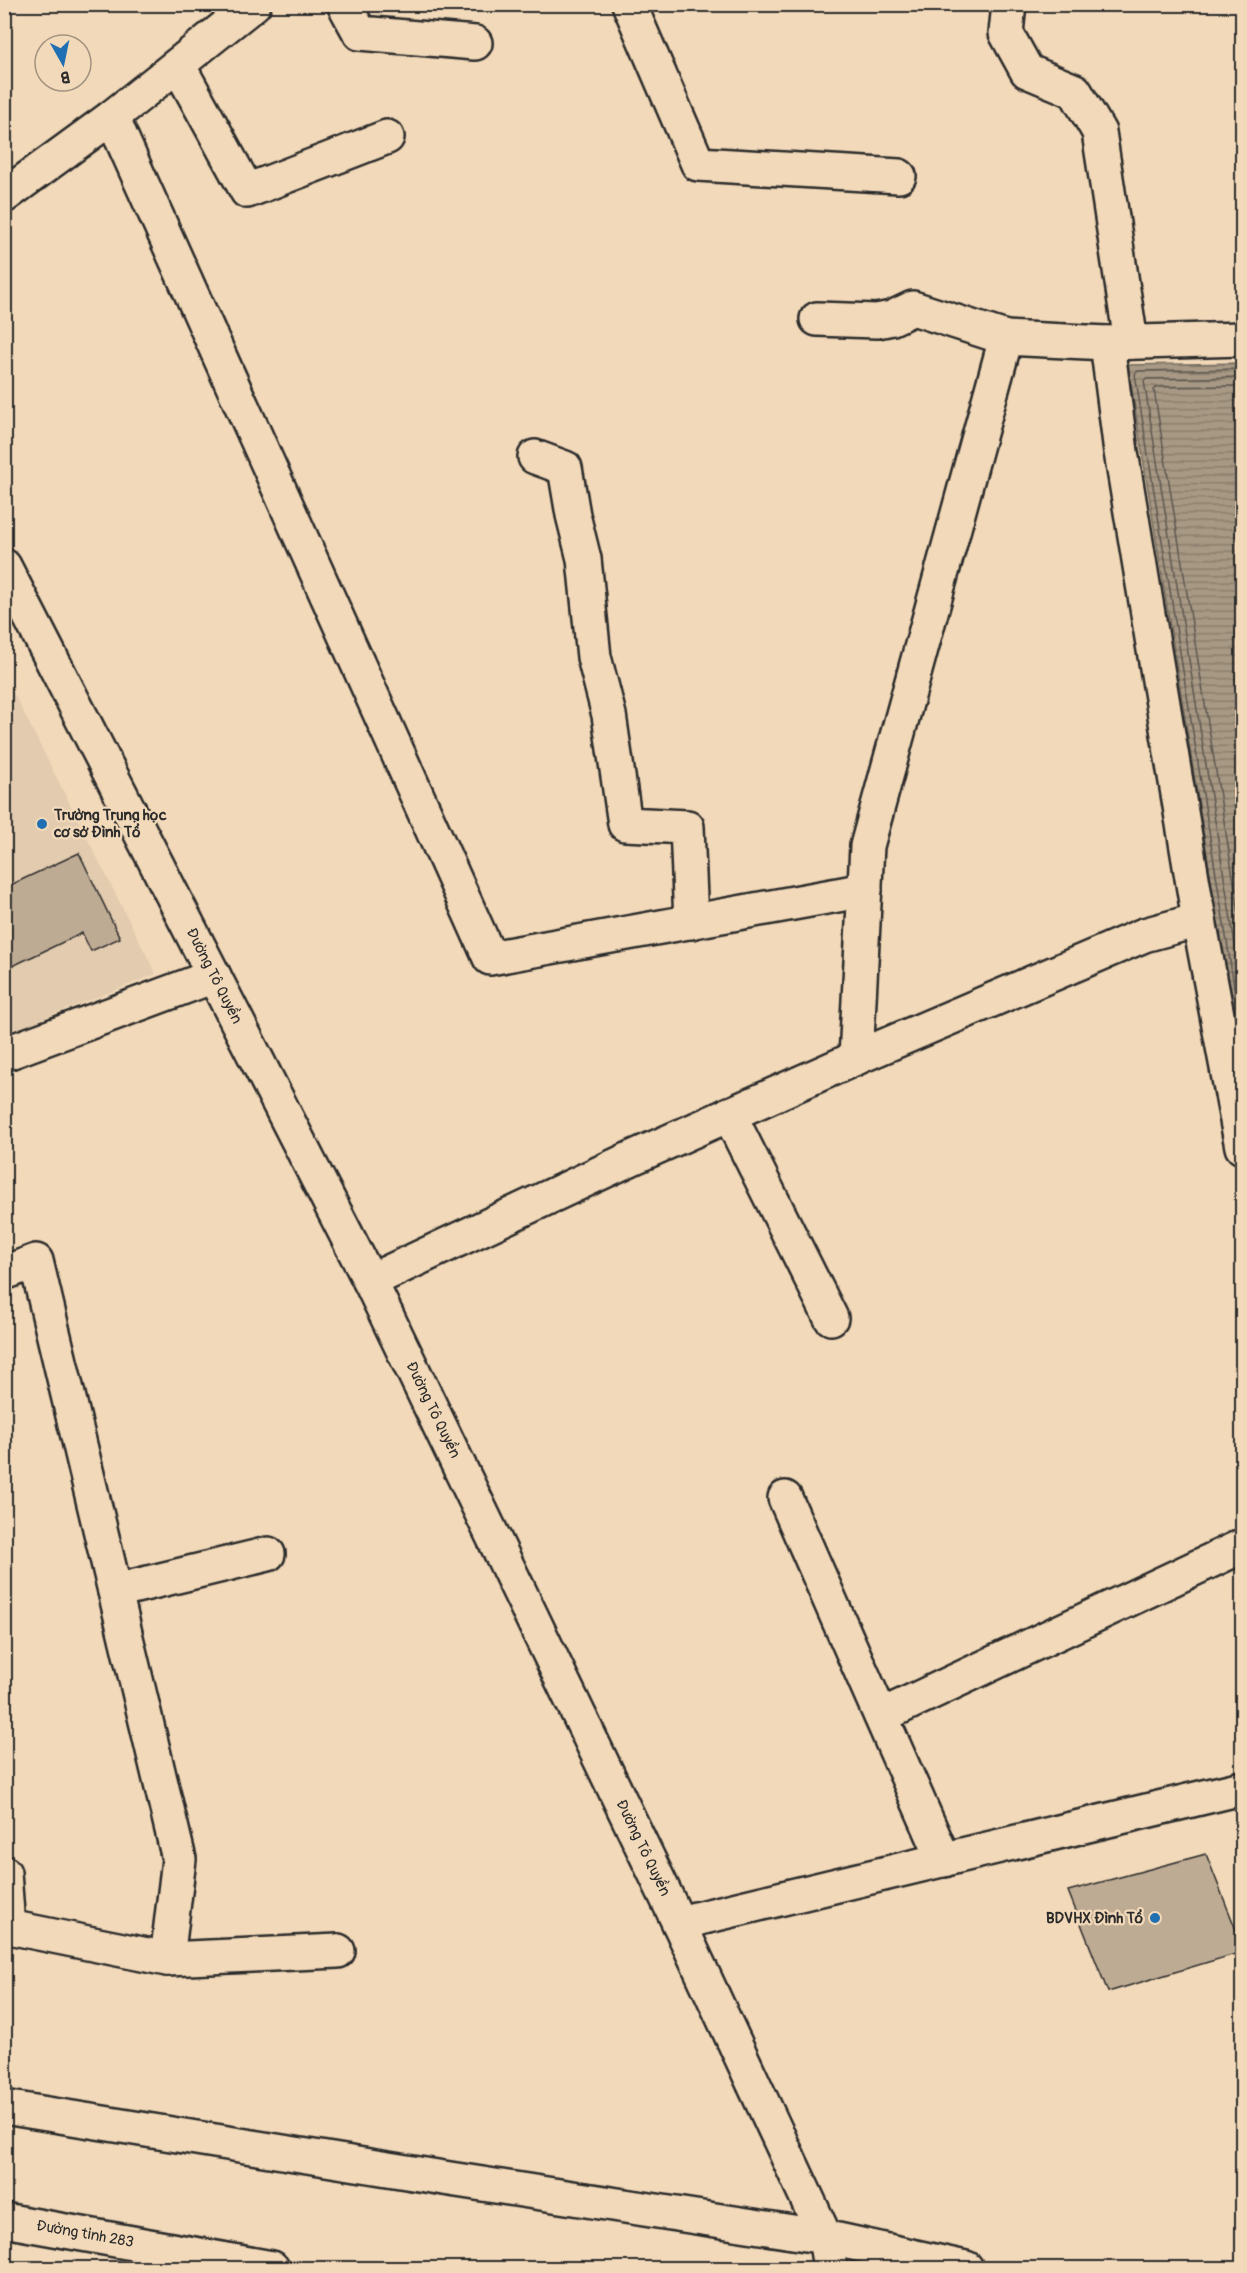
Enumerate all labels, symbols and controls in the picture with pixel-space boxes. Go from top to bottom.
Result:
north arrow [33,33,93,93]
text: B [59,66,71,87]
place label: Trường Trung học cơ sở Đình Tổ [53,806,167,842]
marker: Trường Trung học cơ sở Đình Tổ [35,817,49,831]
street label: Đường Tô Quyền [182,925,246,1027]
street label: Đường Tô Quyền [401,1359,465,1461]
street label: Đường Tô Quyền [611,1797,675,1899]
place label: BDVHX Đình Tổ [1046,1909,1143,1928]
marker: BDVHX Đình Tổ [1148,1911,1162,1925]
street label: Đường tỉnh 283 [35,2216,135,2252]

